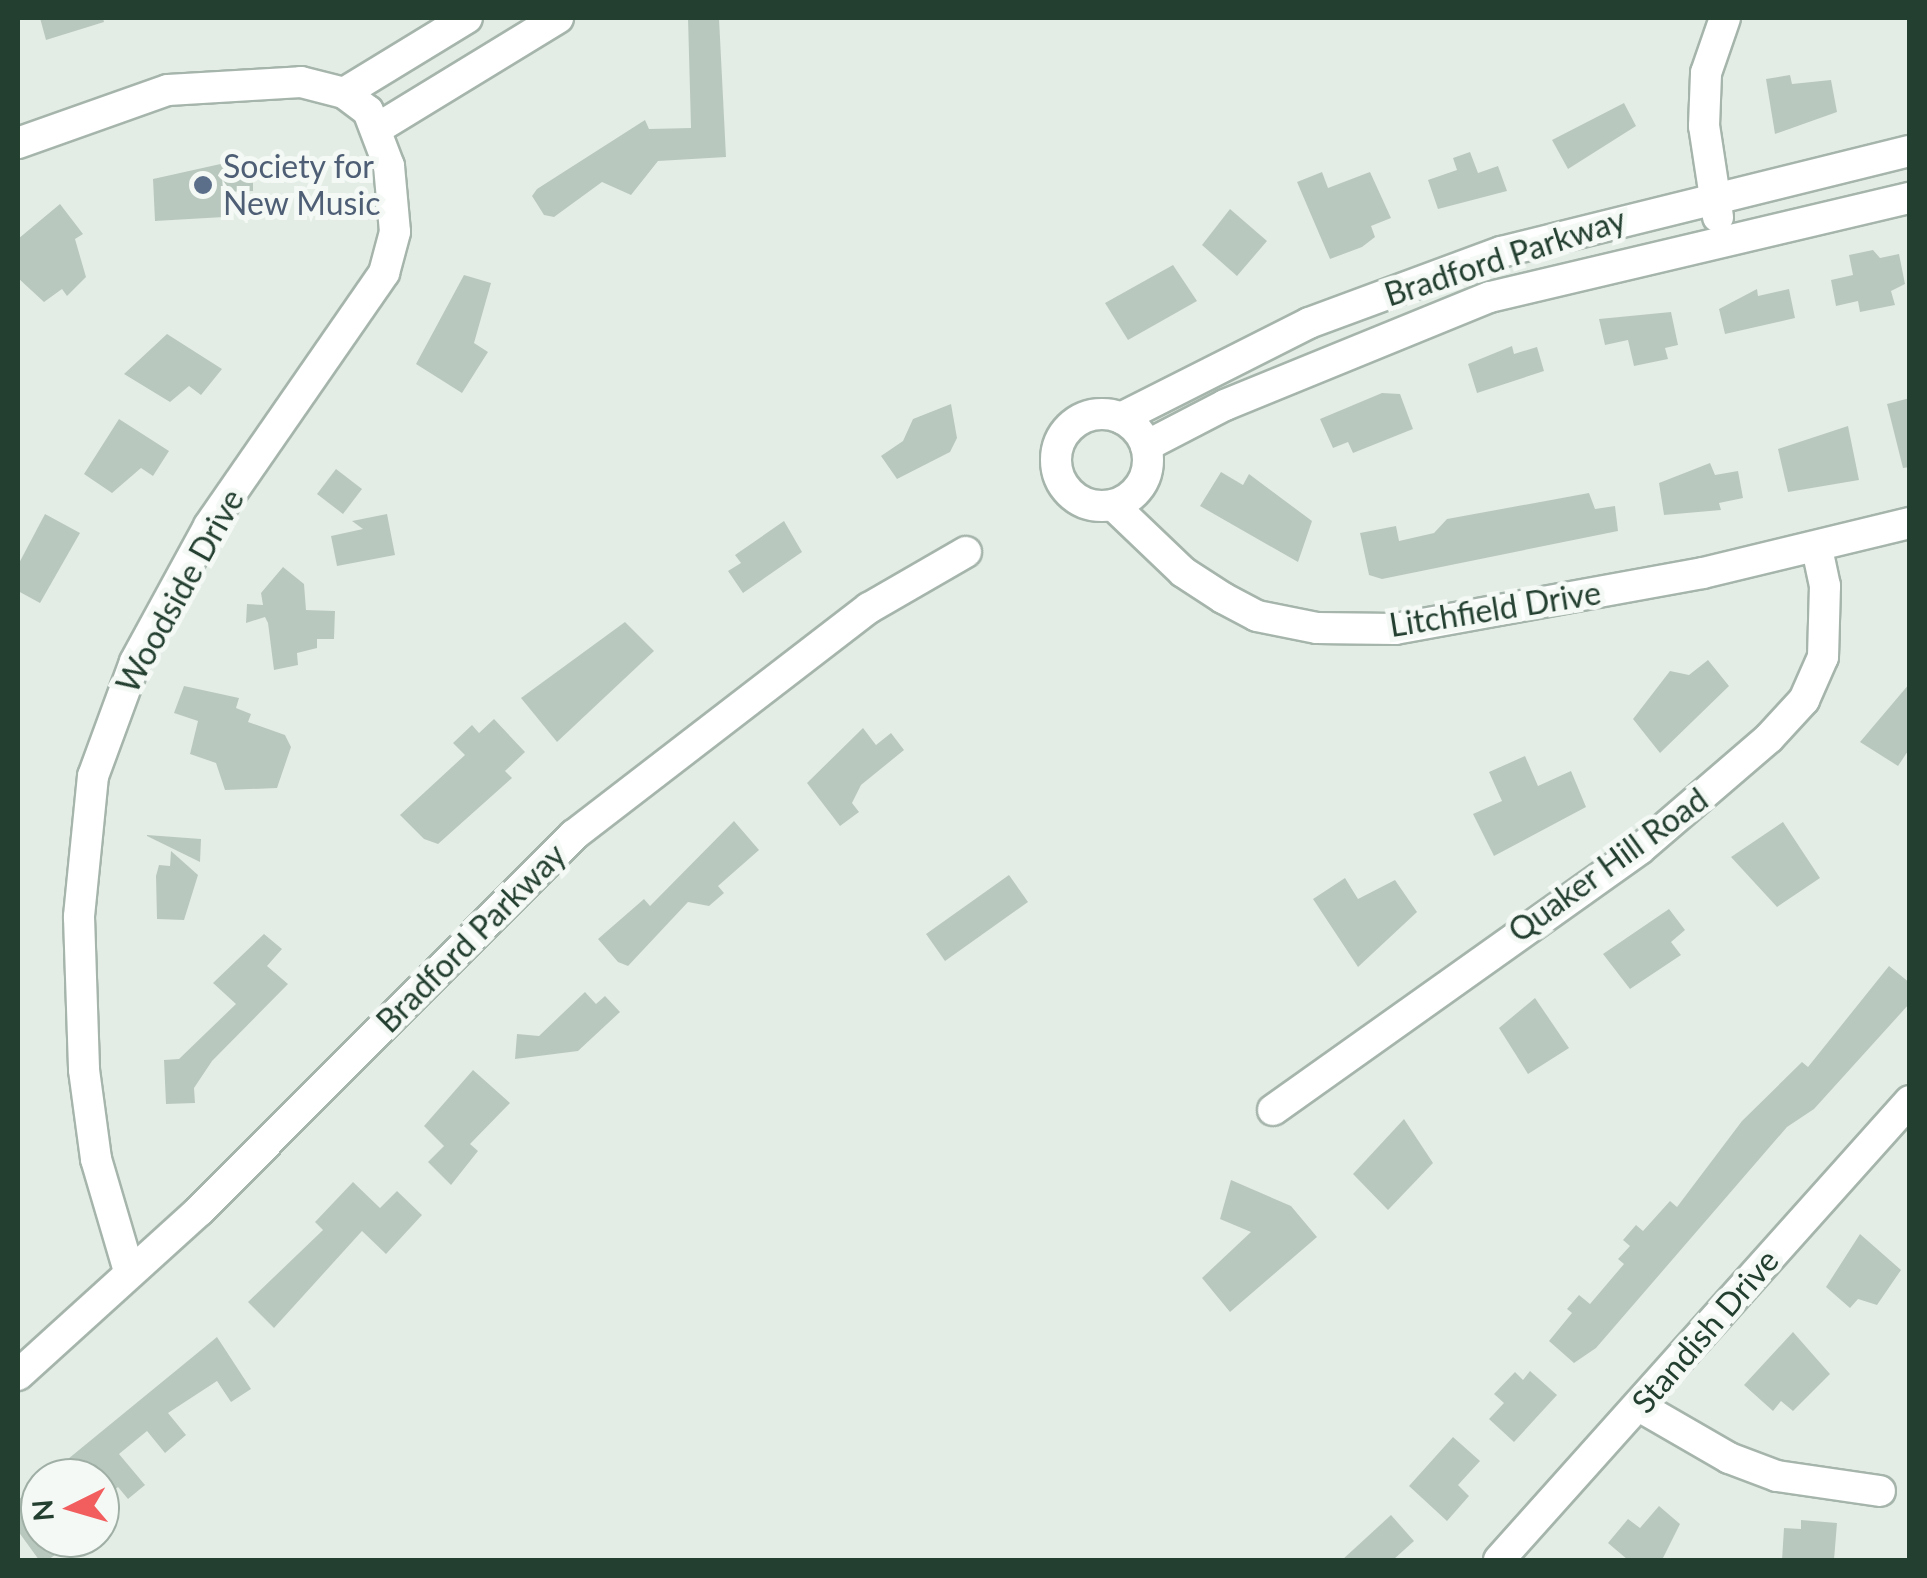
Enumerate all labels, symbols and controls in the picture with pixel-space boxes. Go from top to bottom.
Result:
place label: Society for New Music [223,148,381,223]
marker: Society for New Music [192,174,214,196]
street label: Bradford Parkway [1380,200,1630,314]
street label: Woodside Drive [108,483,252,699]
street label: Litchfield Drive [1387,573,1603,645]
street label: Quaker Hill Road [1501,780,1715,950]
street label: Bradford Parkway [369,836,573,1040]
street label: Standish Drive [1624,1242,1786,1420]
north arrow [20,1458,120,1558]
text: N [24,1498,60,1523]

